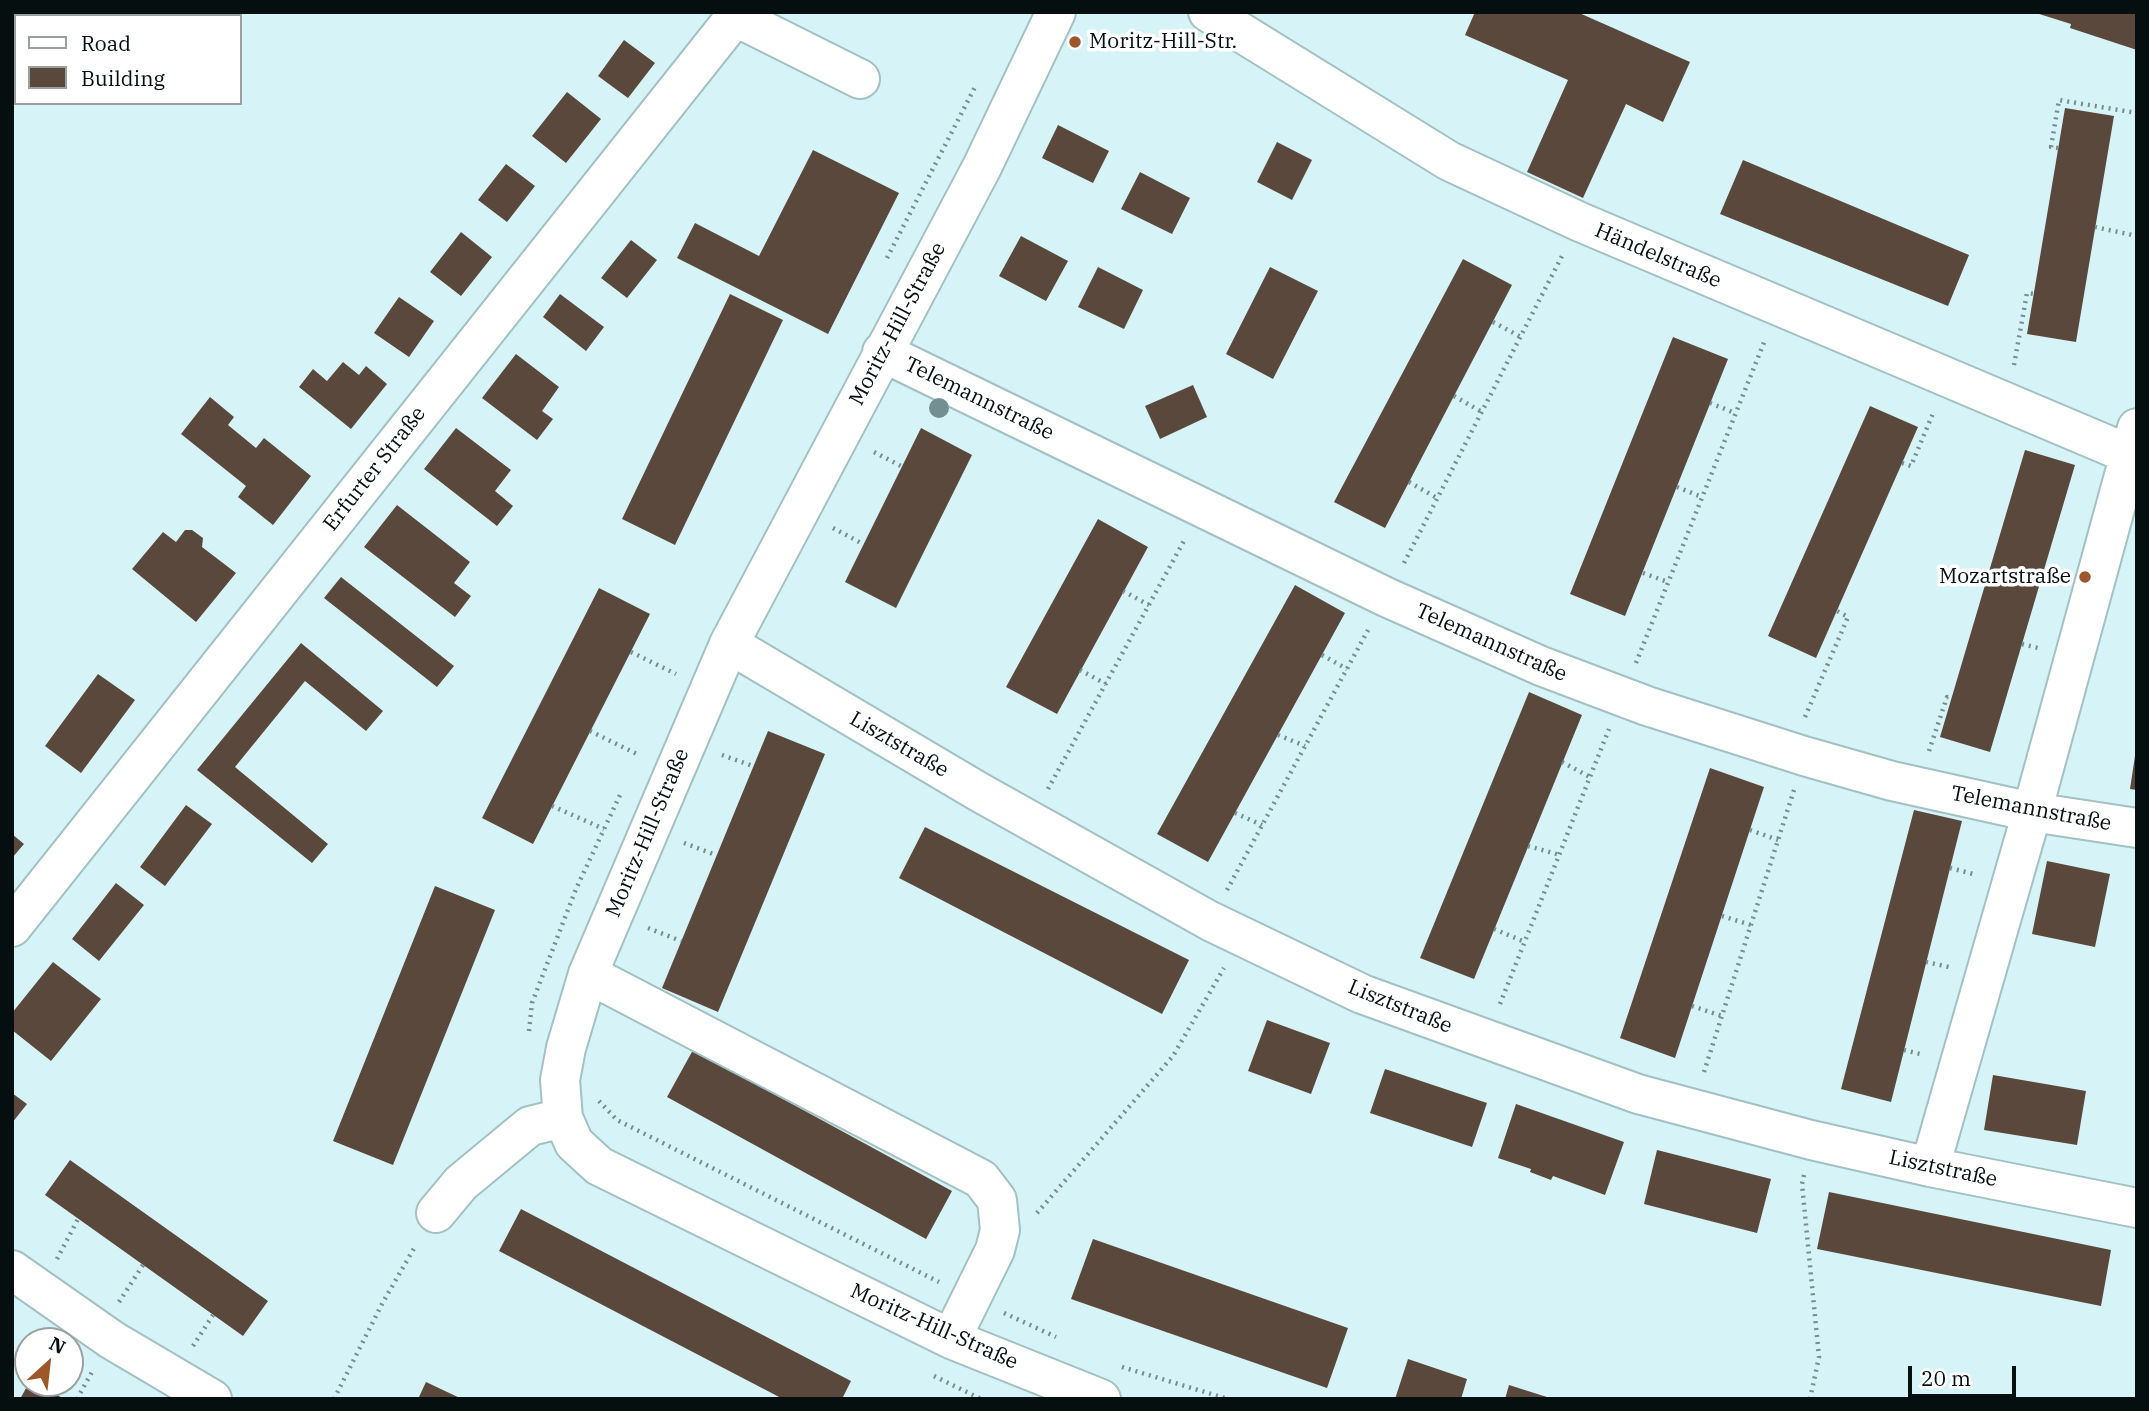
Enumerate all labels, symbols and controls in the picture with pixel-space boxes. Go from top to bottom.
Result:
legend [14,14,242,105]
text: Road [81,29,131,57]
place label: Moritz-Hill-Str. [1089,29,1237,55]
marker: Moritz-Hill-Str. [1067,34,1083,50]
text: Building [81,64,165,92]
street label: Händelstraße [1591,218,1725,294]
street label: Moritz-Hill-Straße [844,238,952,410]
street label: Telemannstraße [900,352,1058,446]
street label: Erfurter Straße [319,402,431,536]
place label: Mozartstraße [1939,564,2071,590]
marker: Mozartstraße [2077,569,2093,585]
street label: Telemannstraße [1411,598,1571,688]
street label: Lisztstraße [845,707,953,783]
street label: Moritz-Hill-Straße [601,745,695,921]
street label: Telemannstraße [1949,781,2113,837]
street label: Lisztstraße [1344,975,1456,1039]
street label: Lisztstraße [1887,1145,1999,1193]
street label: Moritz-Hill-Straße [846,1279,1022,1375]
north arrow [14,1327,84,1397]
text: N [45,1331,70,1359]
scale bar [1911,1352,2020,1396]
text: 20 m [1921,1364,1971,1392]

